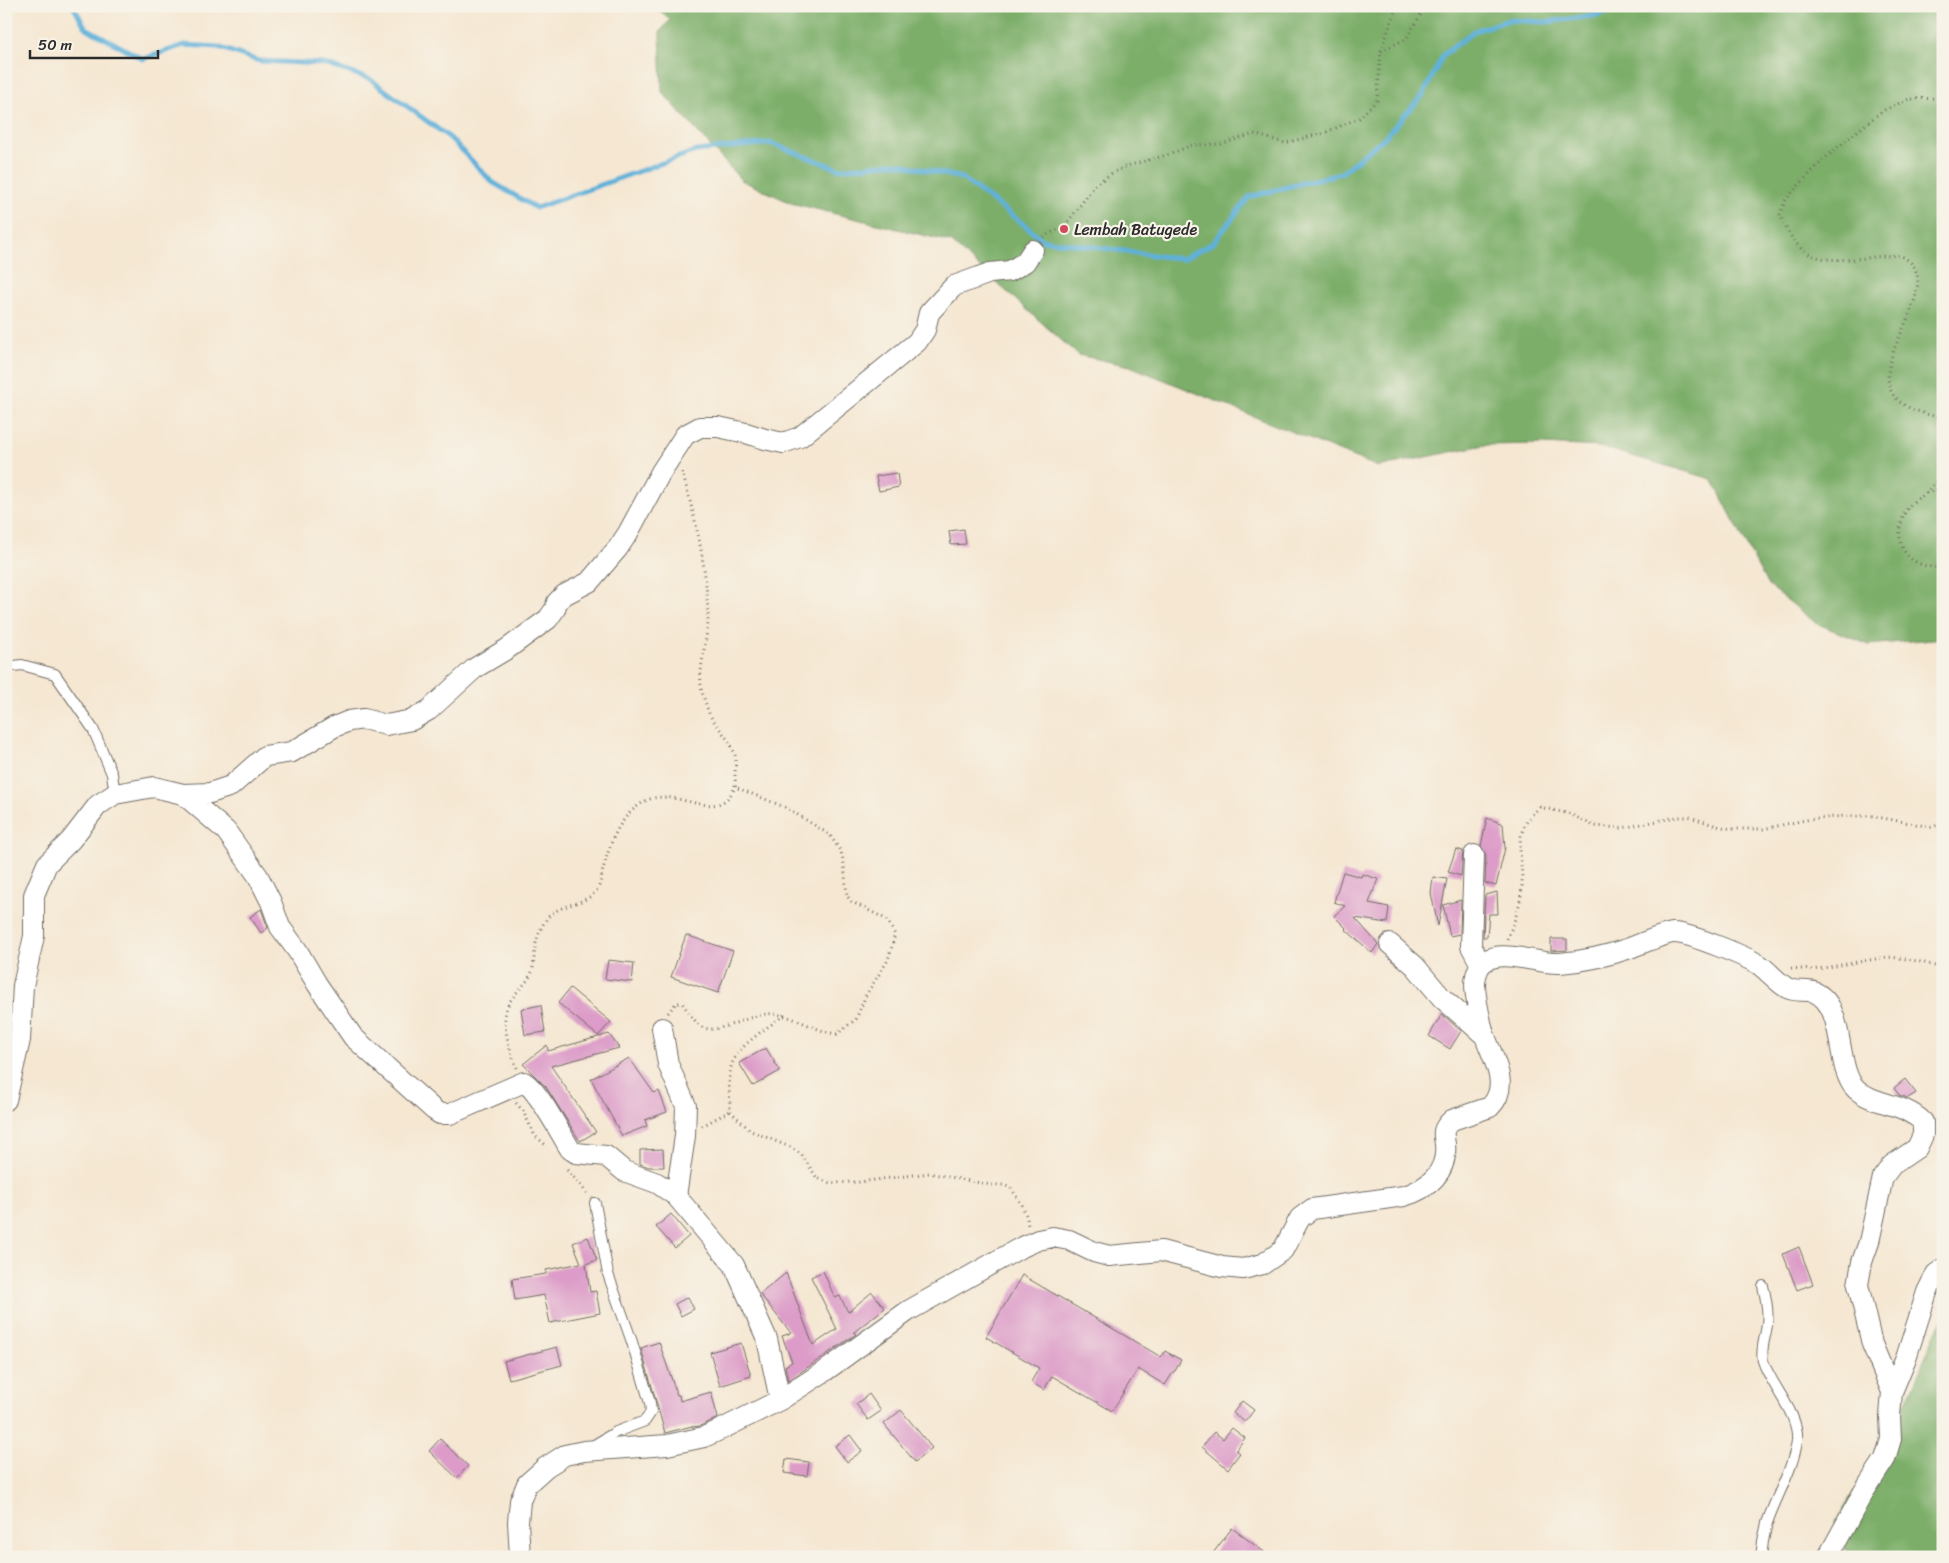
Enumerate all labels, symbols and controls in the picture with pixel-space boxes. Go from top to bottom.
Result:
scale bar [30,28,158,60]
text: 50 m [38,32,73,58]
place label: Lembah Batugede [1074,215,1197,244]
marker: Lembah Batugede [1058,223,1070,235]

